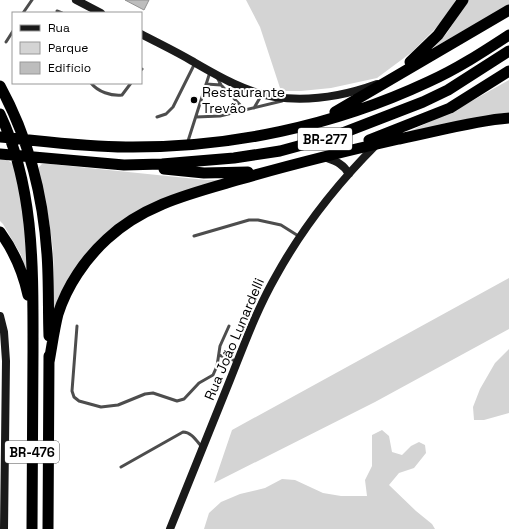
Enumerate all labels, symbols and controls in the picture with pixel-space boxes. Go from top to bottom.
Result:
legend [12,12,142,84]
text: Rua [48,20,70,36]
text: Parque [48,40,88,56]
text: Edifício [48,60,91,76]
place label: Restaurante Trevão [202,83,285,117]
marker: Restaurante Trevão [189,95,199,105]
road number: BR-277 [298,128,352,150]
street label: Rua João Lunardelli [200,275,268,403]
road number: BR-476 [5,441,59,463]

